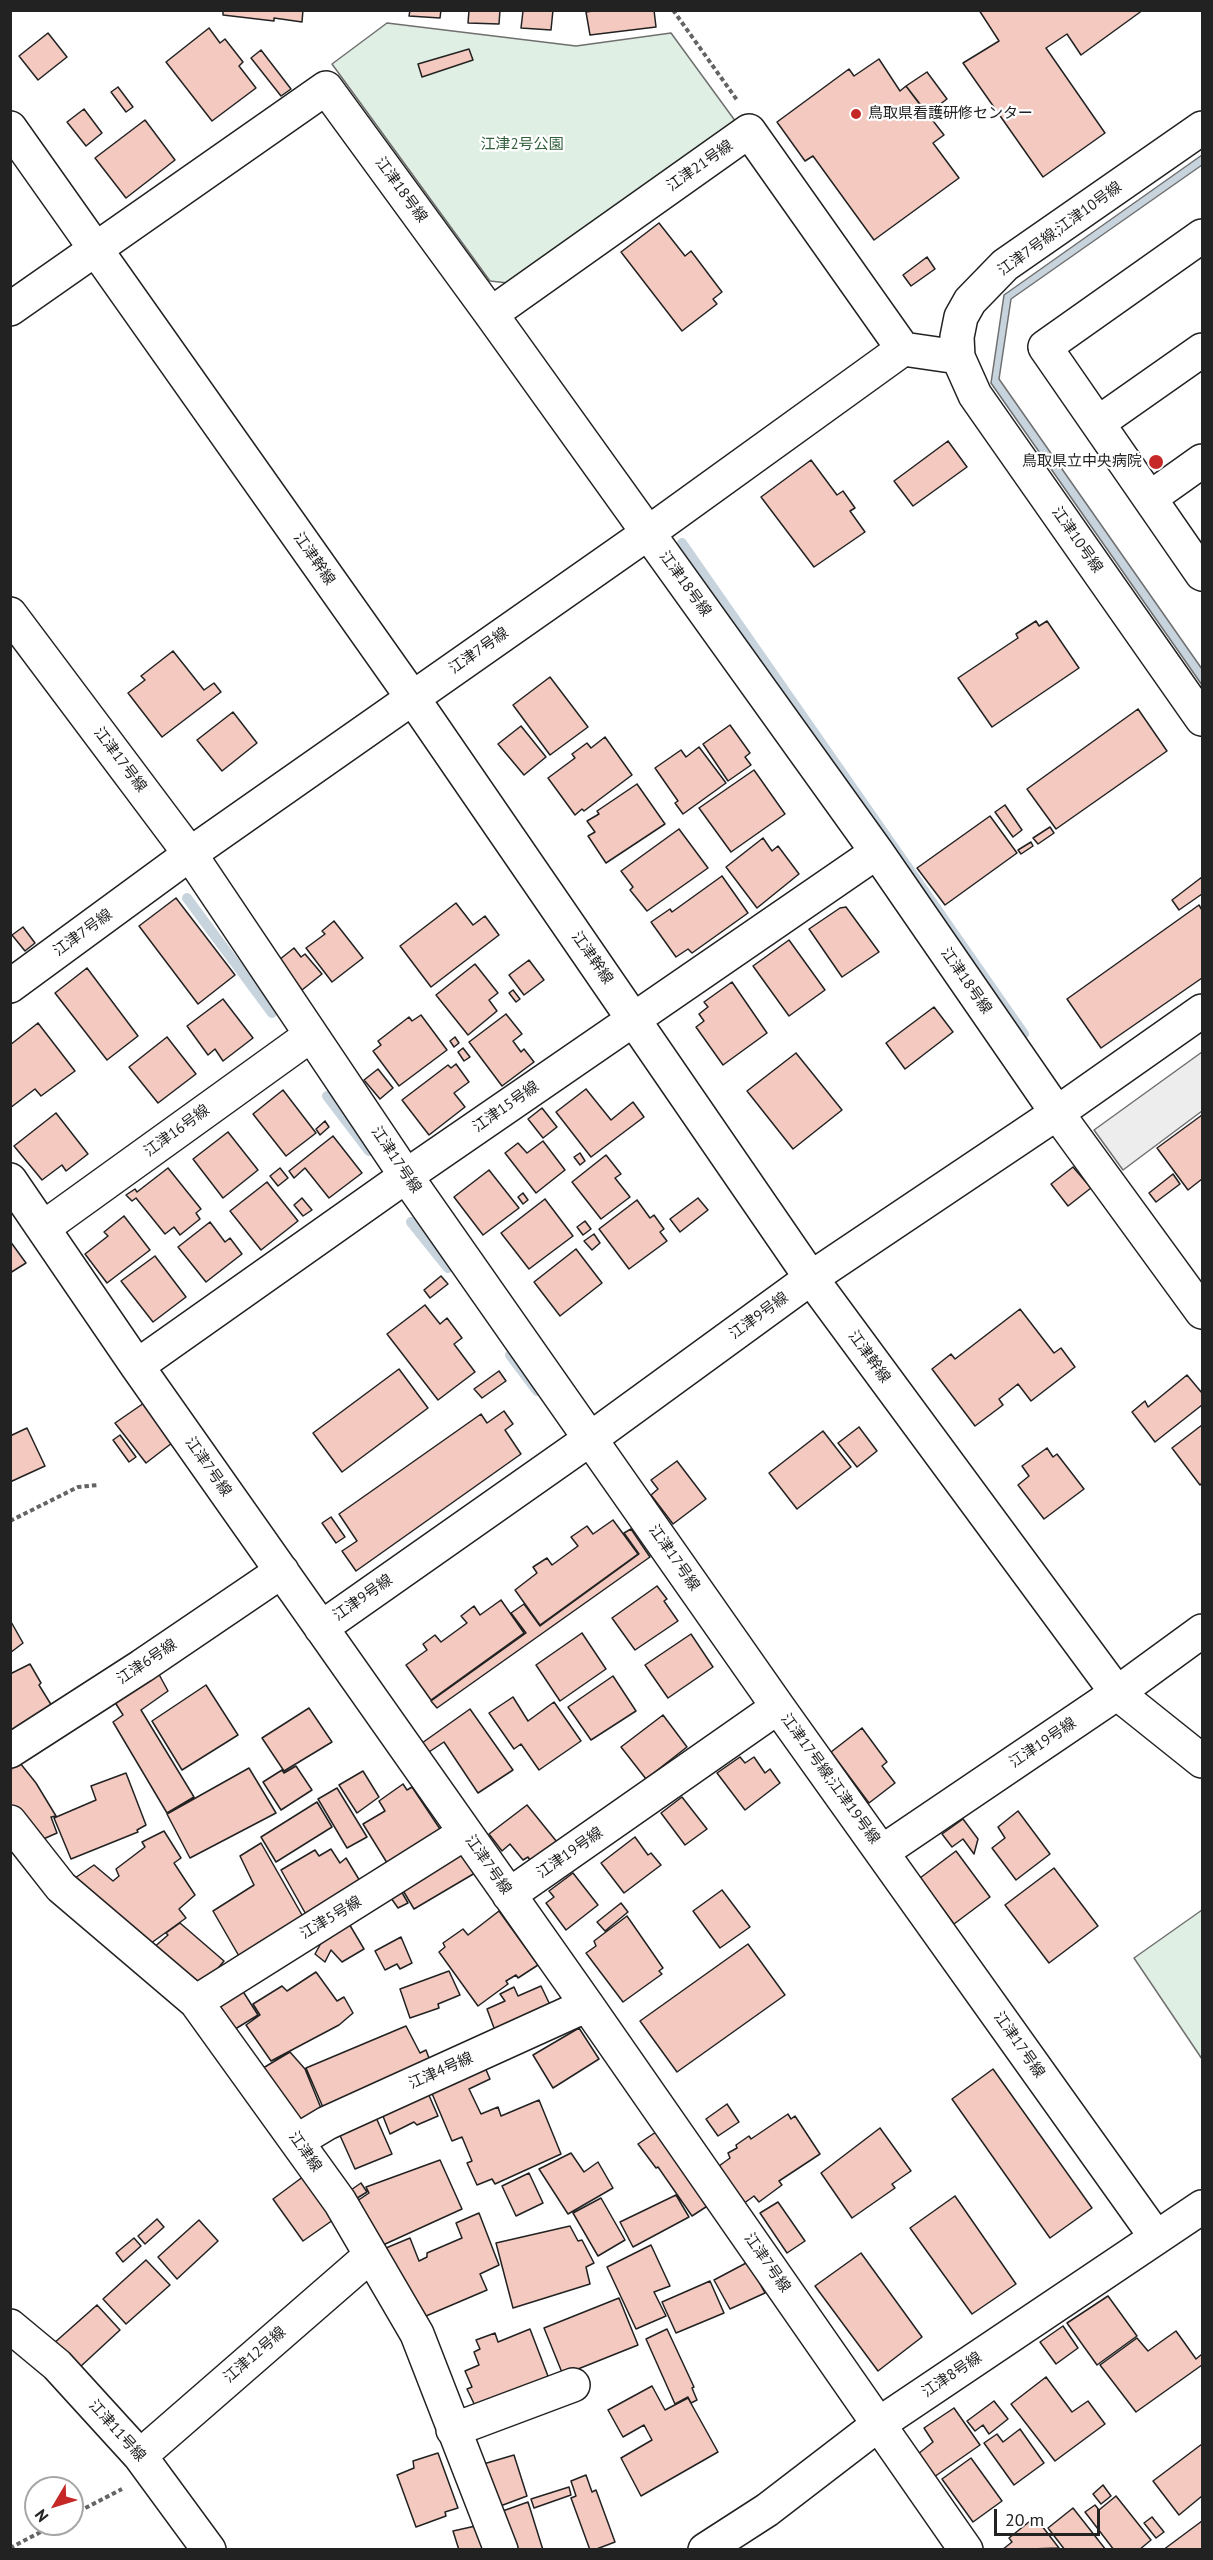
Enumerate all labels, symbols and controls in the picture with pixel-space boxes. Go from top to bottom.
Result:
place label: 鳥取県看護研修センター [868,105,1033,123]
marker: 鳥取県看護研修センター [849,107,863,121]
park label: 江津2号公園 [480,136,564,154]
street label: 江津21号線 [664,137,736,195]
street label: 江津18号線 [371,154,431,226]
street label: 江津7号線;江津10号線 [995,178,1125,280]
place label: 鳥取県立中央病院 [1022,453,1142,471]
marker: 鳥取県立中央病院 [1147,453,1165,471]
street label: 江津10号線 [1048,504,1106,576]
street label: 江津幹線 [289,529,339,589]
street label: 江津18号線 [655,548,715,620]
street label: 江津7号線 [446,624,512,678]
street label: 江津17号線 [90,724,150,796]
street label: 江津7号線 [50,906,116,960]
street label: 江津幹線 [567,928,617,988]
street label: 江津18号線 [937,945,995,1017]
street label: 江津15号線 [470,1078,542,1136]
street label: 江津16号線 [141,1101,213,1161]
street label: 江津17号線 [367,1123,425,1197]
street label: 江津9号線 [726,1289,792,1343]
street label: 江津幹線 [844,1327,894,1387]
street label: 江津7号線 [181,1434,235,1500]
street label: 江津17号線 [645,1522,703,1594]
street label: 江津9号線 [330,1571,396,1625]
street label: 江津6号線 [114,1635,180,1689]
street label: 江津17号線;江津19号線 [777,1710,883,1848]
street label: 江津19号線 [1006,1714,1080,1772]
street label: 江津19号線 [534,1824,606,1882]
street label: 江津7号線 [461,1832,515,1898]
street label: 江津5号線 [297,1893,365,1943]
street label: 江津17号線 [990,2009,1048,2081]
street label: 江津4号線 [406,2049,476,2093]
street label: 江津線 [285,2128,325,2176]
street label: 江津7号線 [740,2230,794,2296]
street label: 江津12号線 [220,2323,290,2387]
street label: 江津8号線 [919,2348,985,2402]
street label: 江津11号線 [85,2397,149,2465]
north arrow [24,2476,84,2536]
scale bar [997,2497,1104,2535]
text: N [30,2506,53,2526]
text: 20 m [1005,2508,1044,2531]

